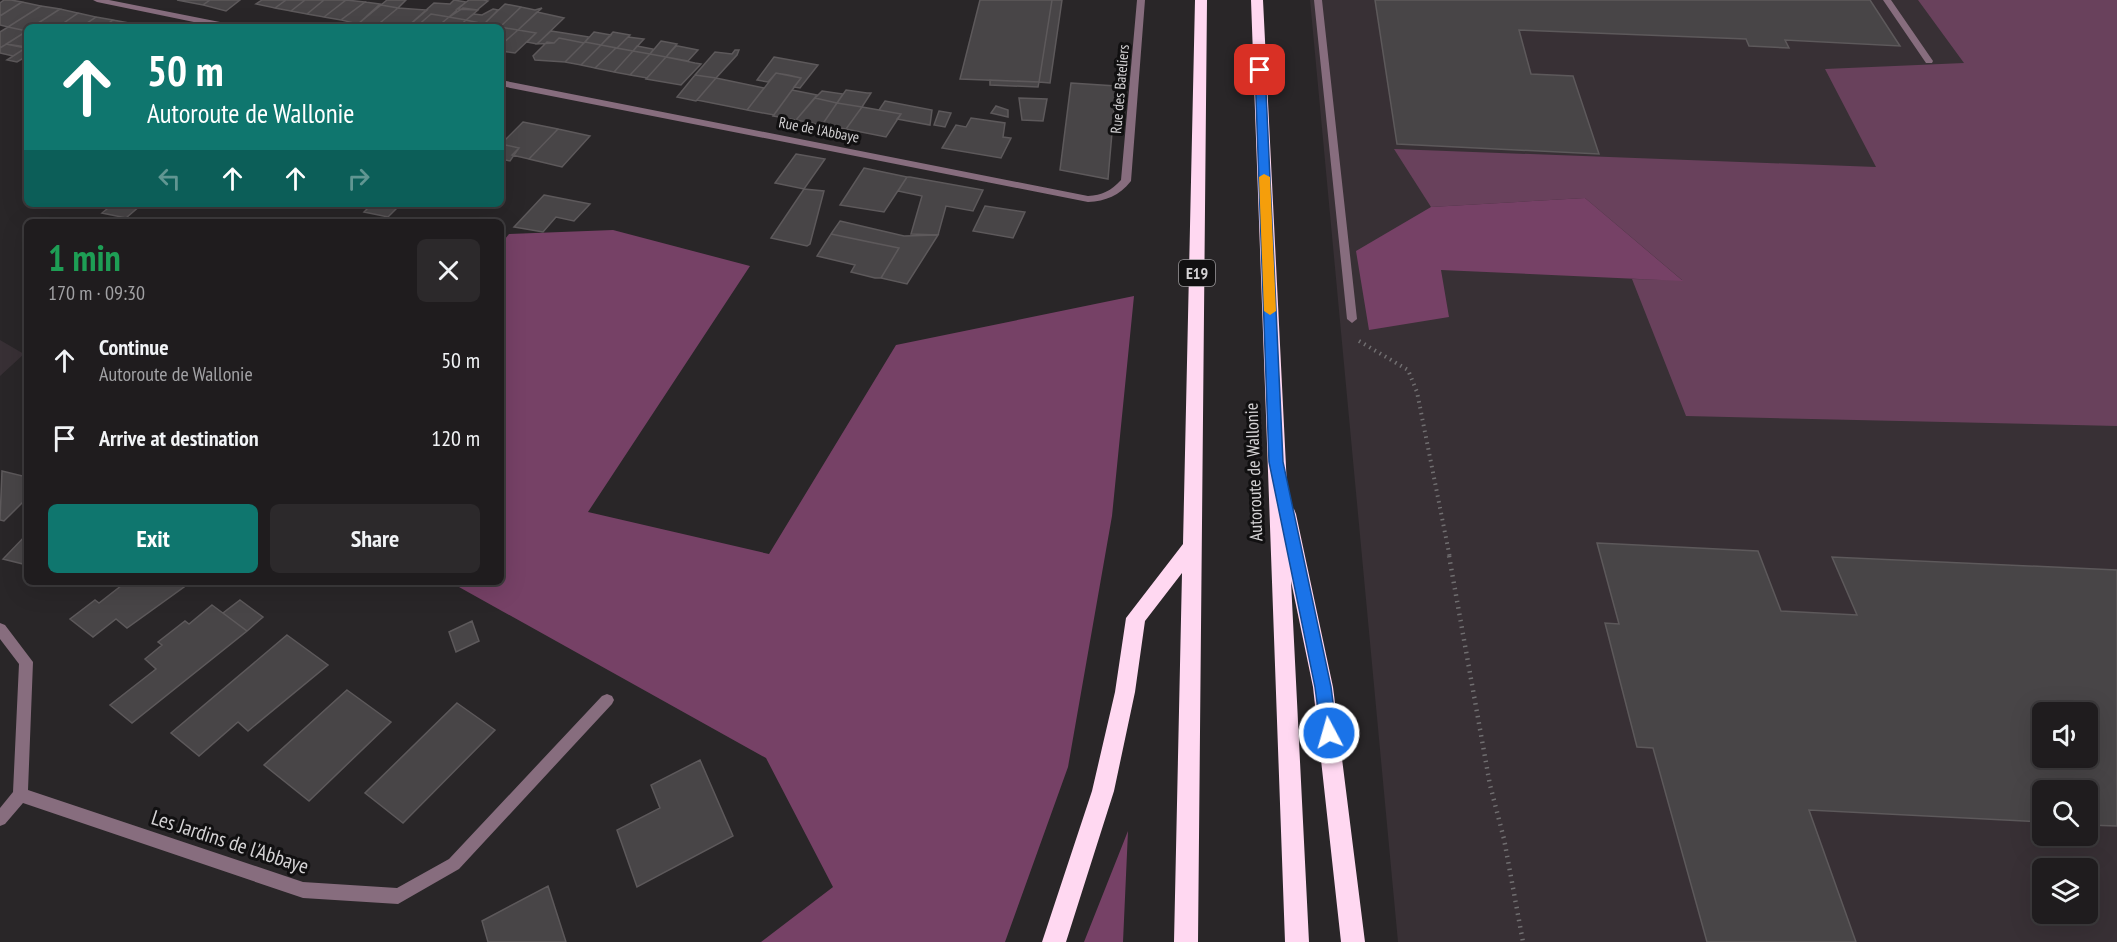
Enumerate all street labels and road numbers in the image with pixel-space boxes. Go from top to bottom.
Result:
street label: Rue des Bateliers [1106,44,1133,134]
street label: Rue de l'Abbaye [777,112,861,147]
road number: E19 [1179,260,1215,286]
street label: Autoroute de Wallonie [1240,402,1267,542]
street label: Les Jardins de l'Abbaye [148,803,312,880]

